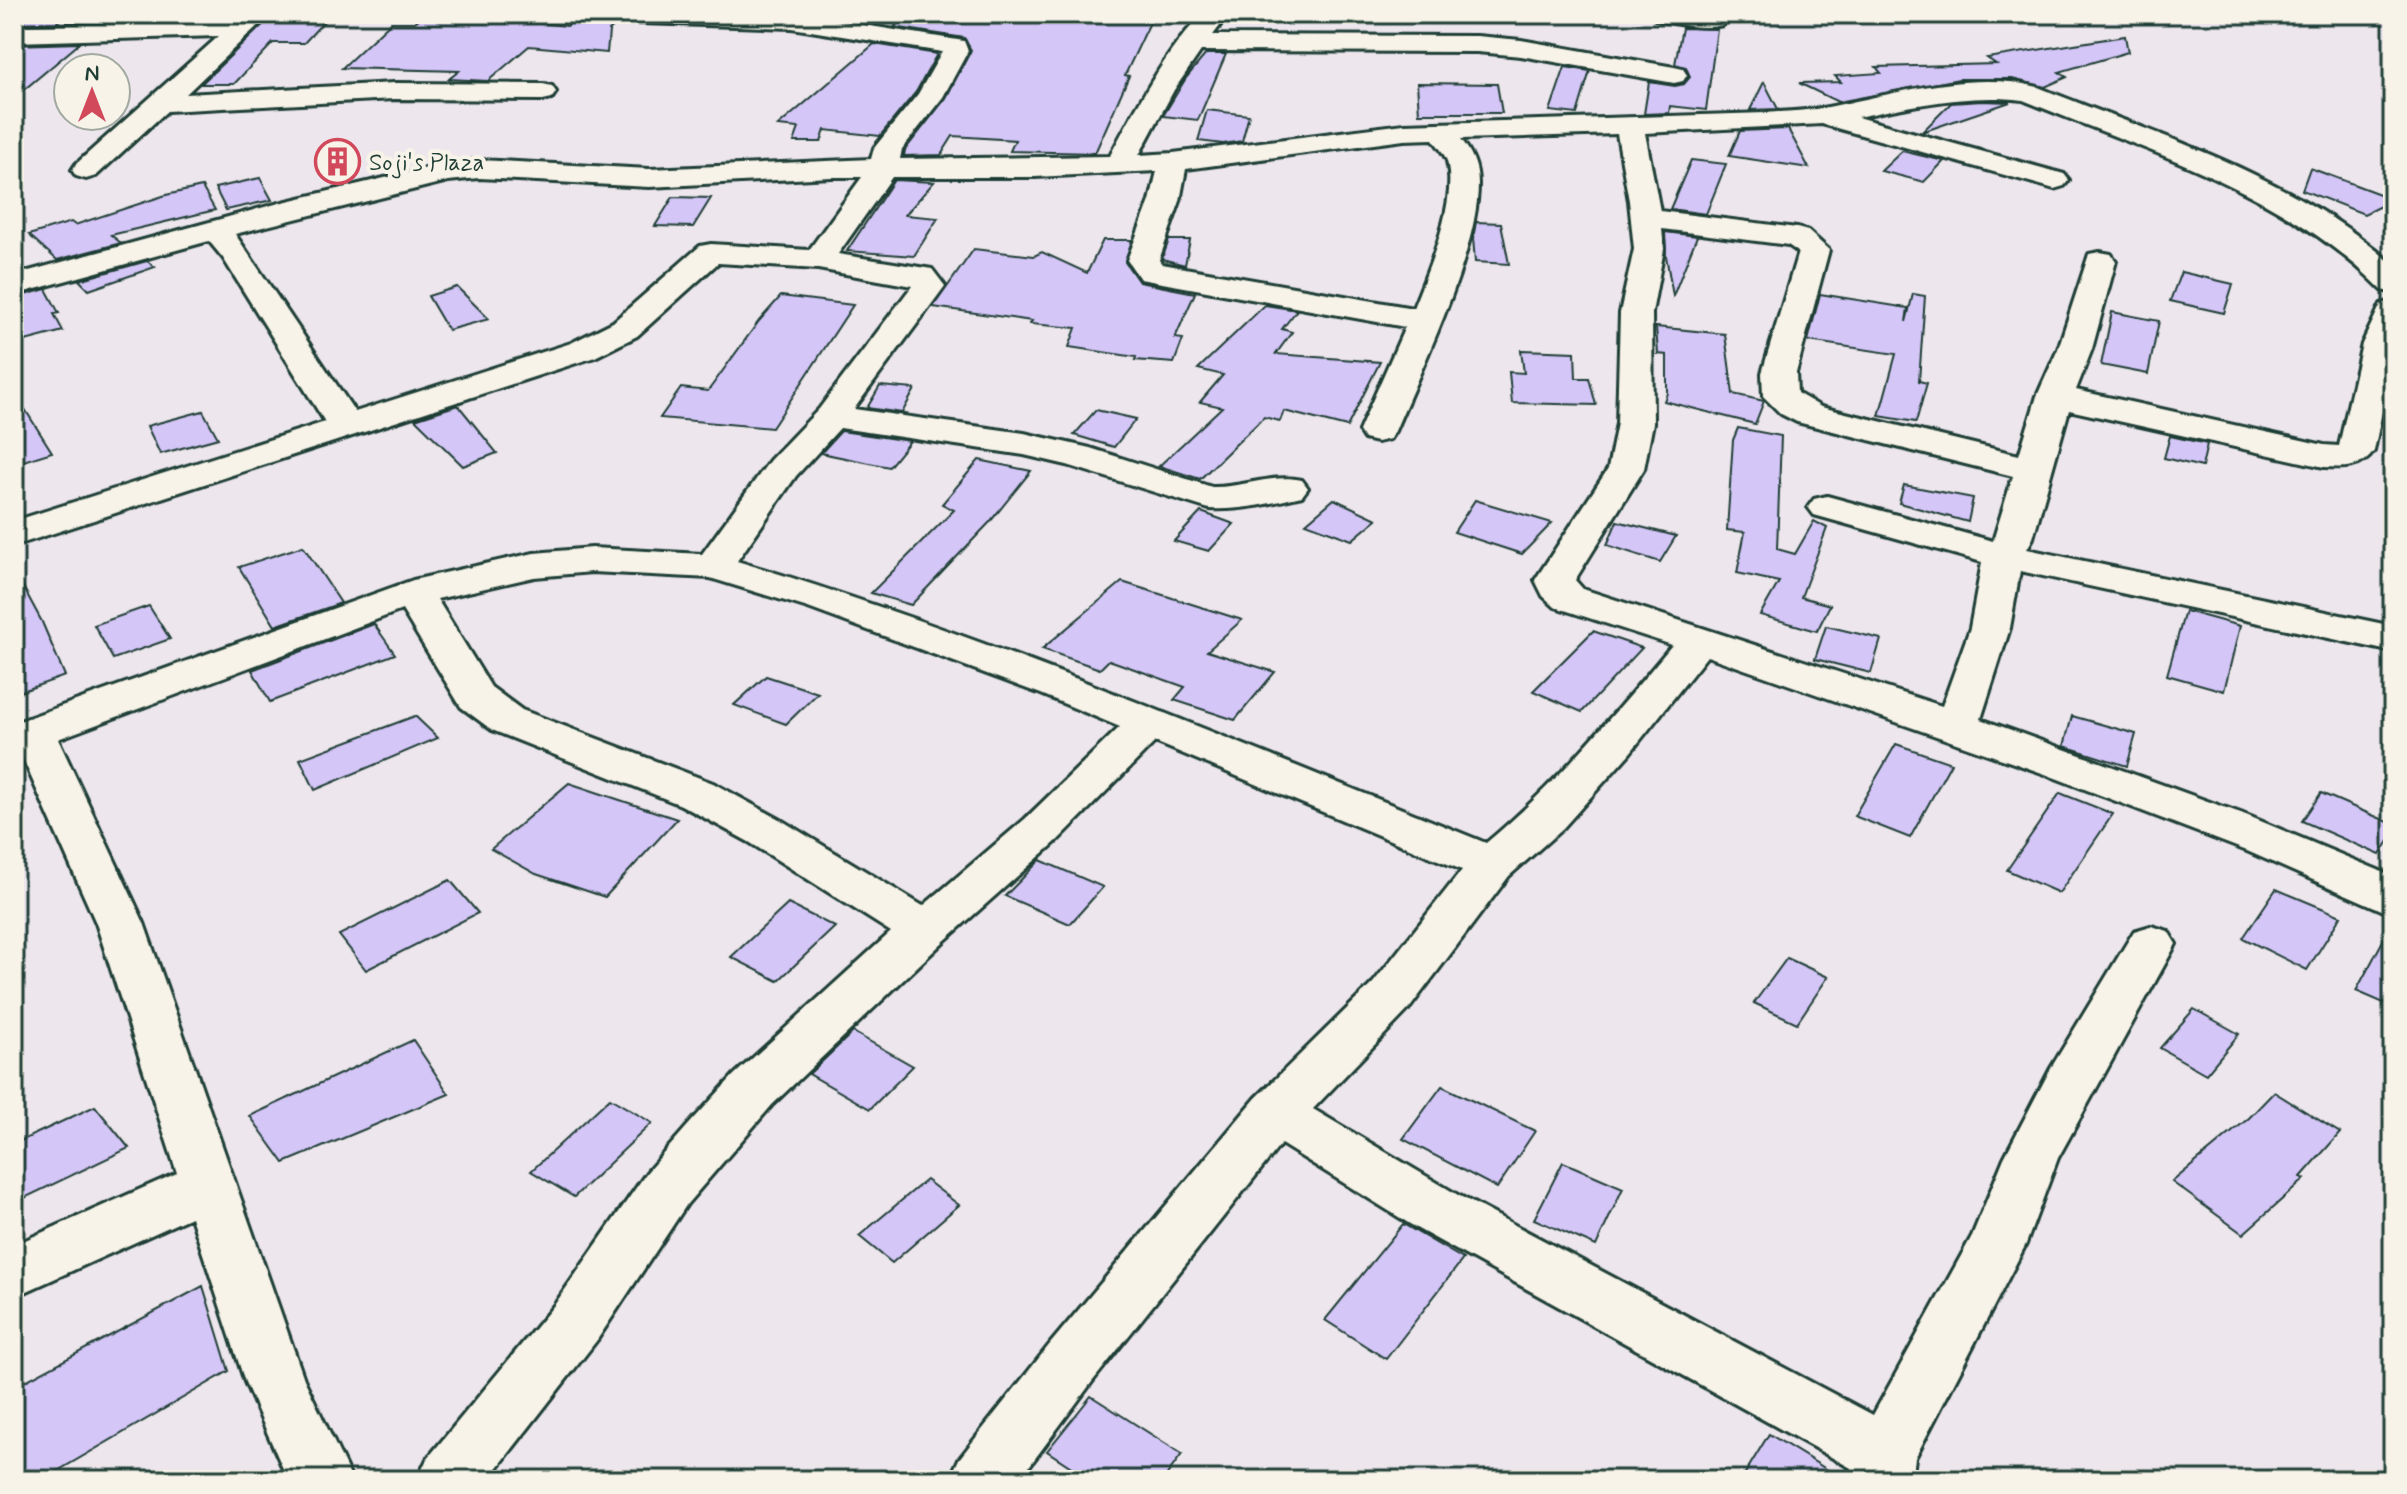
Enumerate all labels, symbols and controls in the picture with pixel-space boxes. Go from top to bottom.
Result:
north arrow [52,52,132,132]
text: N [85,60,99,88]
building icon: Soji's Plaza [314,138,362,186]
place label: Soji's Plaza [369,148,484,179]

